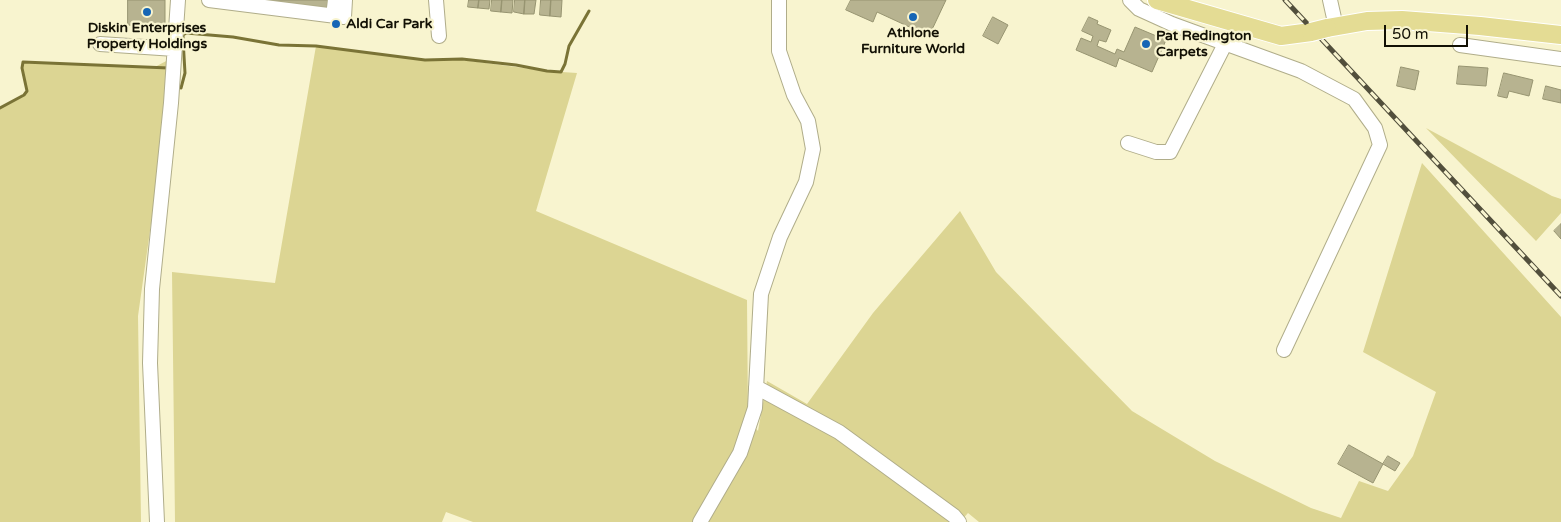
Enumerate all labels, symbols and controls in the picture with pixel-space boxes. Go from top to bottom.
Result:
marker: Diskin Enterprises Property Holdings [141,6,153,18]
marker: Athlone Furniture World [907,11,919,23]
scale bar [1386,15,1470,47]
place label: Aldi Car Park [346,16,432,32]
marker: Aldi Car Park [330,18,342,30]
place label: Diskin Enterprises Property Holdings [87,20,207,52]
place label: Athlone Furniture World [861,25,965,58]
text: 50 m [1392,25,1429,43]
place label: Pat Redington Carpets [1156,28,1252,60]
marker: Pat Redington Carpets [1140,38,1152,50]

